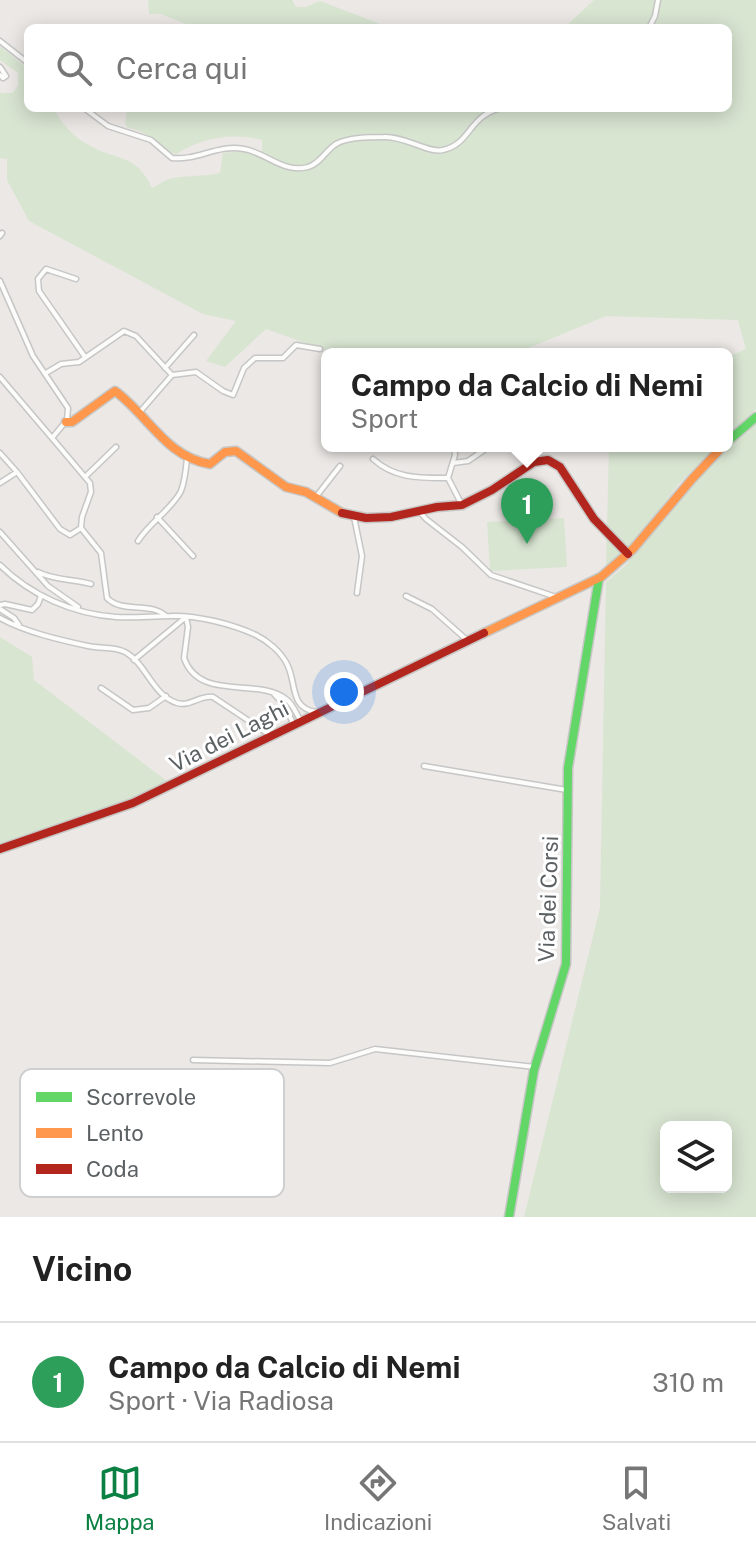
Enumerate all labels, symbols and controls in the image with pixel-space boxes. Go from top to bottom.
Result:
search box [24,24,732,112]
icon: search [52,46,96,90]
text: Cerca qui [116,50,248,86]
popup [321,348,733,452]
text: Campo da Calcio di Nemi [351,367,703,403]
text: Sport [351,403,418,434]
pin: 1 [501,478,553,544]
your location [324,672,364,712]
street label: Via dei Laghi [165,695,293,777]
street label: Via dei Corsi [533,835,563,963]
legend [20,1069,284,1197]
text: Scorrevole [86,1084,196,1110]
text: Lento [86,1120,144,1146]
map controls [660,1121,732,1193]
button: layers [660,1121,732,1193]
text: Coda [86,1156,139,1182]
text: Vicino [32,1249,132,1289]
text: Campo da Calcio di Nemi [108,1349,460,1385]
text: 1 [52,1367,64,1398]
text: 310 m [652,1367,724,1398]
text: Sport · Via Radiosa [108,1385,334,1416]
tab: Mappa [85,1461,155,1535]
tab: Indicazioni [324,1461,432,1535]
tab: Salvati [602,1461,671,1535]

